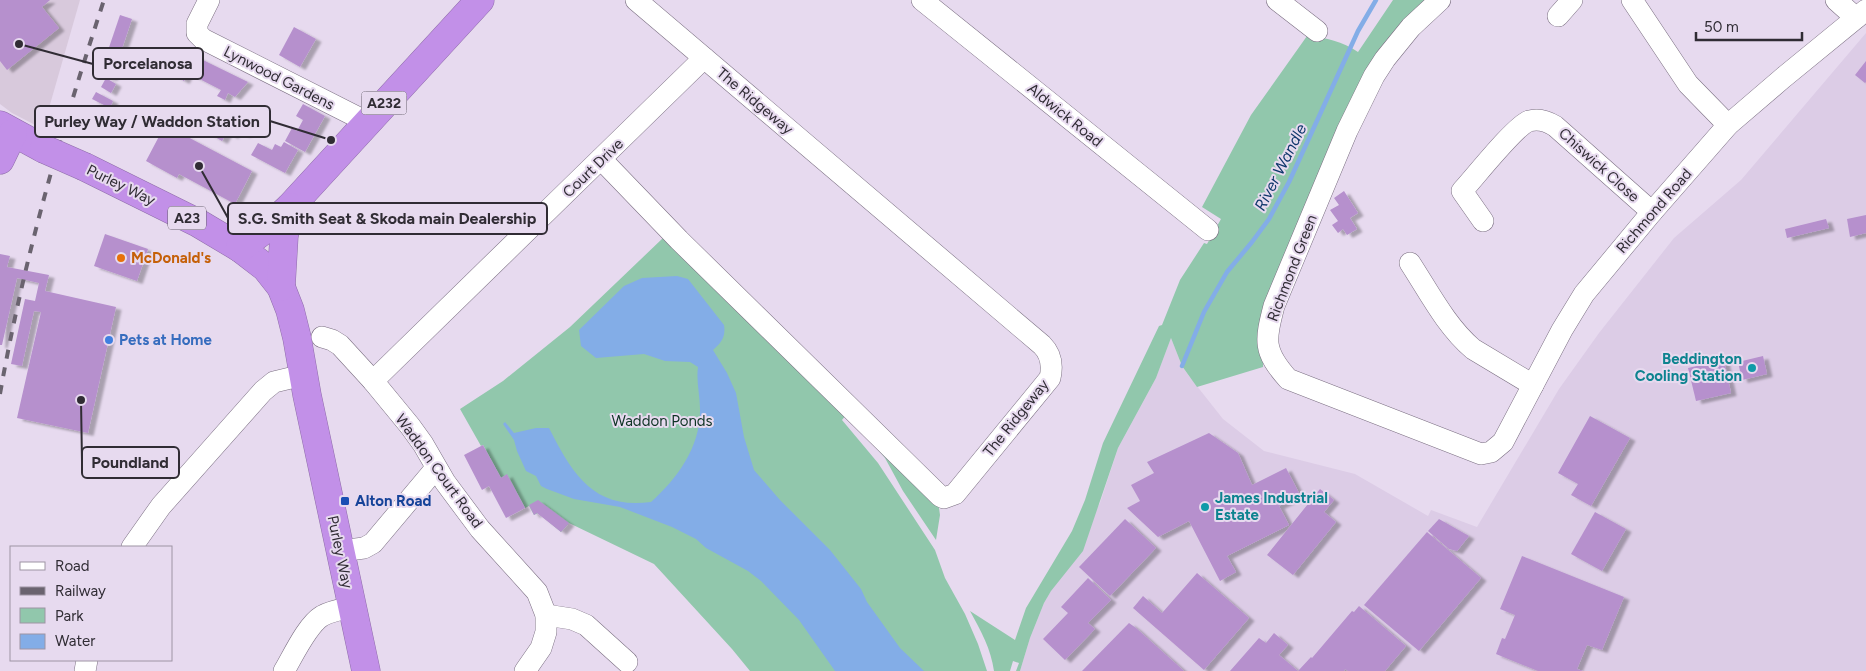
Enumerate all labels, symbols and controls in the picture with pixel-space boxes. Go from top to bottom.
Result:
scale bar [1696,10,1802,42]
text: 50 m [1704,18,1739,36]
street label: Lynwood Gardens [221,42,337,114]
callout: Porcelanosa [93,48,203,79]
text: Porcelanosa [103,54,193,73]
street label: The Ridgeway [713,64,797,138]
street label: Aldwick Road [1024,79,1106,151]
road number: A232 [362,92,406,115]
callout: Purley Way / Waddon Station [35,106,270,137]
text: Purley Way / Waddon Station [44,112,260,131]
water label: River Wandle [1250,120,1311,214]
street label: Chiswick Close [1555,124,1643,206]
street label: Court Drive [559,135,627,201]
street label: Purley Way [84,161,158,209]
street label: Richmond Road [1612,165,1696,257]
callout: S.G. Smith Seat & Skoda main Dealership [228,203,547,234]
road number: A23 [168,207,206,230]
text: S.G. Smith Seat & Skoda main Dealership [238,209,537,228]
street label: Richmond Green [1263,212,1321,324]
place label: McDonald's [131,249,211,267]
marker: McDonald's [115,252,127,264]
place label: Pets at Home [119,331,212,349]
marker: Pets at Home [103,334,115,346]
place label: Beddington Cooling Station [1635,350,1742,385]
marker: Beddington Cooling Station [1746,362,1758,374]
street label: The Ridgeway [979,376,1053,460]
street label: Waddon Court Road [392,410,486,532]
park label: Waddon Ponds [611,412,713,430]
callout: Poundland [82,447,179,478]
text: Poundland [91,453,169,472]
place label: James Industrial Estate [1215,489,1328,524]
place label: Alton Road [355,492,431,510]
marker: Alton Road [339,495,351,507]
marker: James Industrial Estate [1199,501,1211,513]
street label: Purley Way [323,514,357,590]
legend [10,546,172,661]
text: Road [55,557,90,575]
text: Railway [55,582,106,600]
text: Park [55,607,84,625]
text: Water [55,632,95,650]

